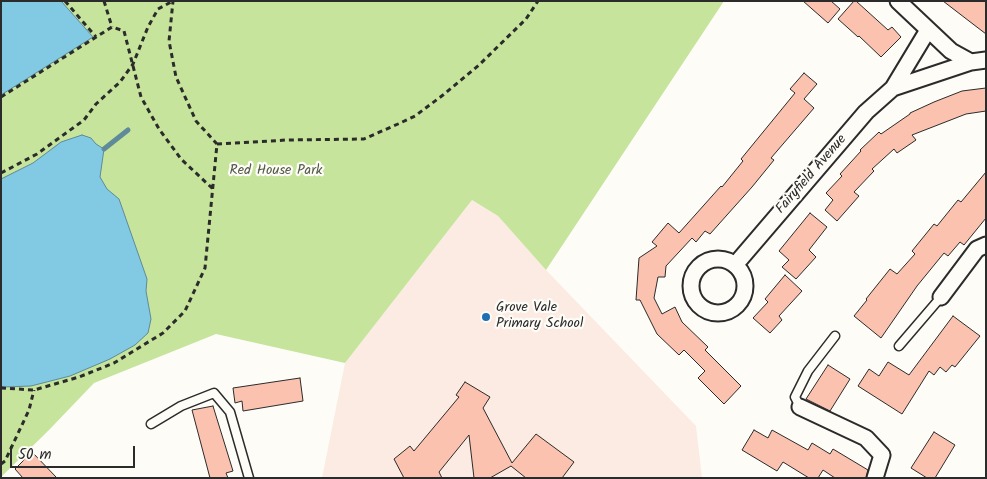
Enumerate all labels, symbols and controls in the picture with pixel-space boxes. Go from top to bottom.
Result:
street label: Fairyfield Avenue [773,132,851,218]
park label: Red House Park [230,164,322,180]
place label: Grove Vale Primary School [496,301,583,334]
marker: Grove Vale Primary School [480,311,492,323]
scale bar [12,436,138,468]
text: 50 m [18,443,52,467]

